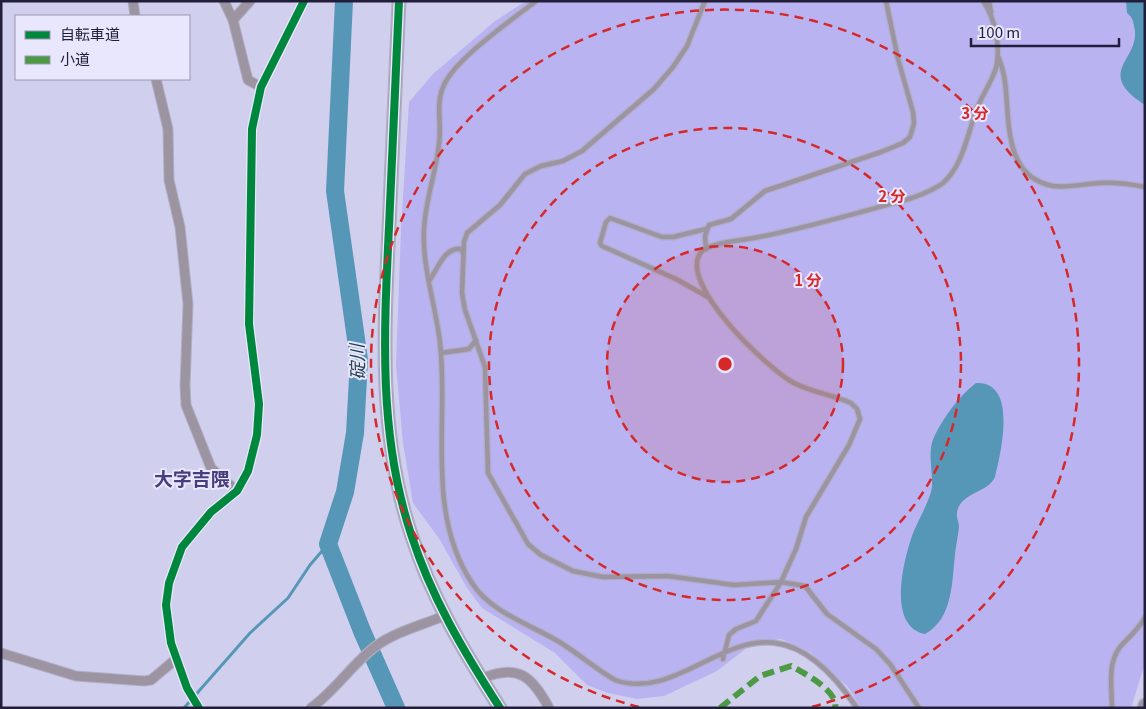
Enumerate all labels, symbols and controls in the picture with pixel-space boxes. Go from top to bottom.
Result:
legend [15,15,190,80]
scale bar [971,15,1118,47]
text: 100 m [978,21,1020,42]
text: 自転車道 [60,23,120,44]
text: 小道 [60,48,90,69]
text: 3 分 [961,102,989,123]
text: 2 分 [878,185,906,206]
text: 1 分 [794,269,822,290]
water label: 碇川 [342,342,370,380]
centre of rings [716,355,734,373]
district label: 大字吉隈 [154,464,230,491]

